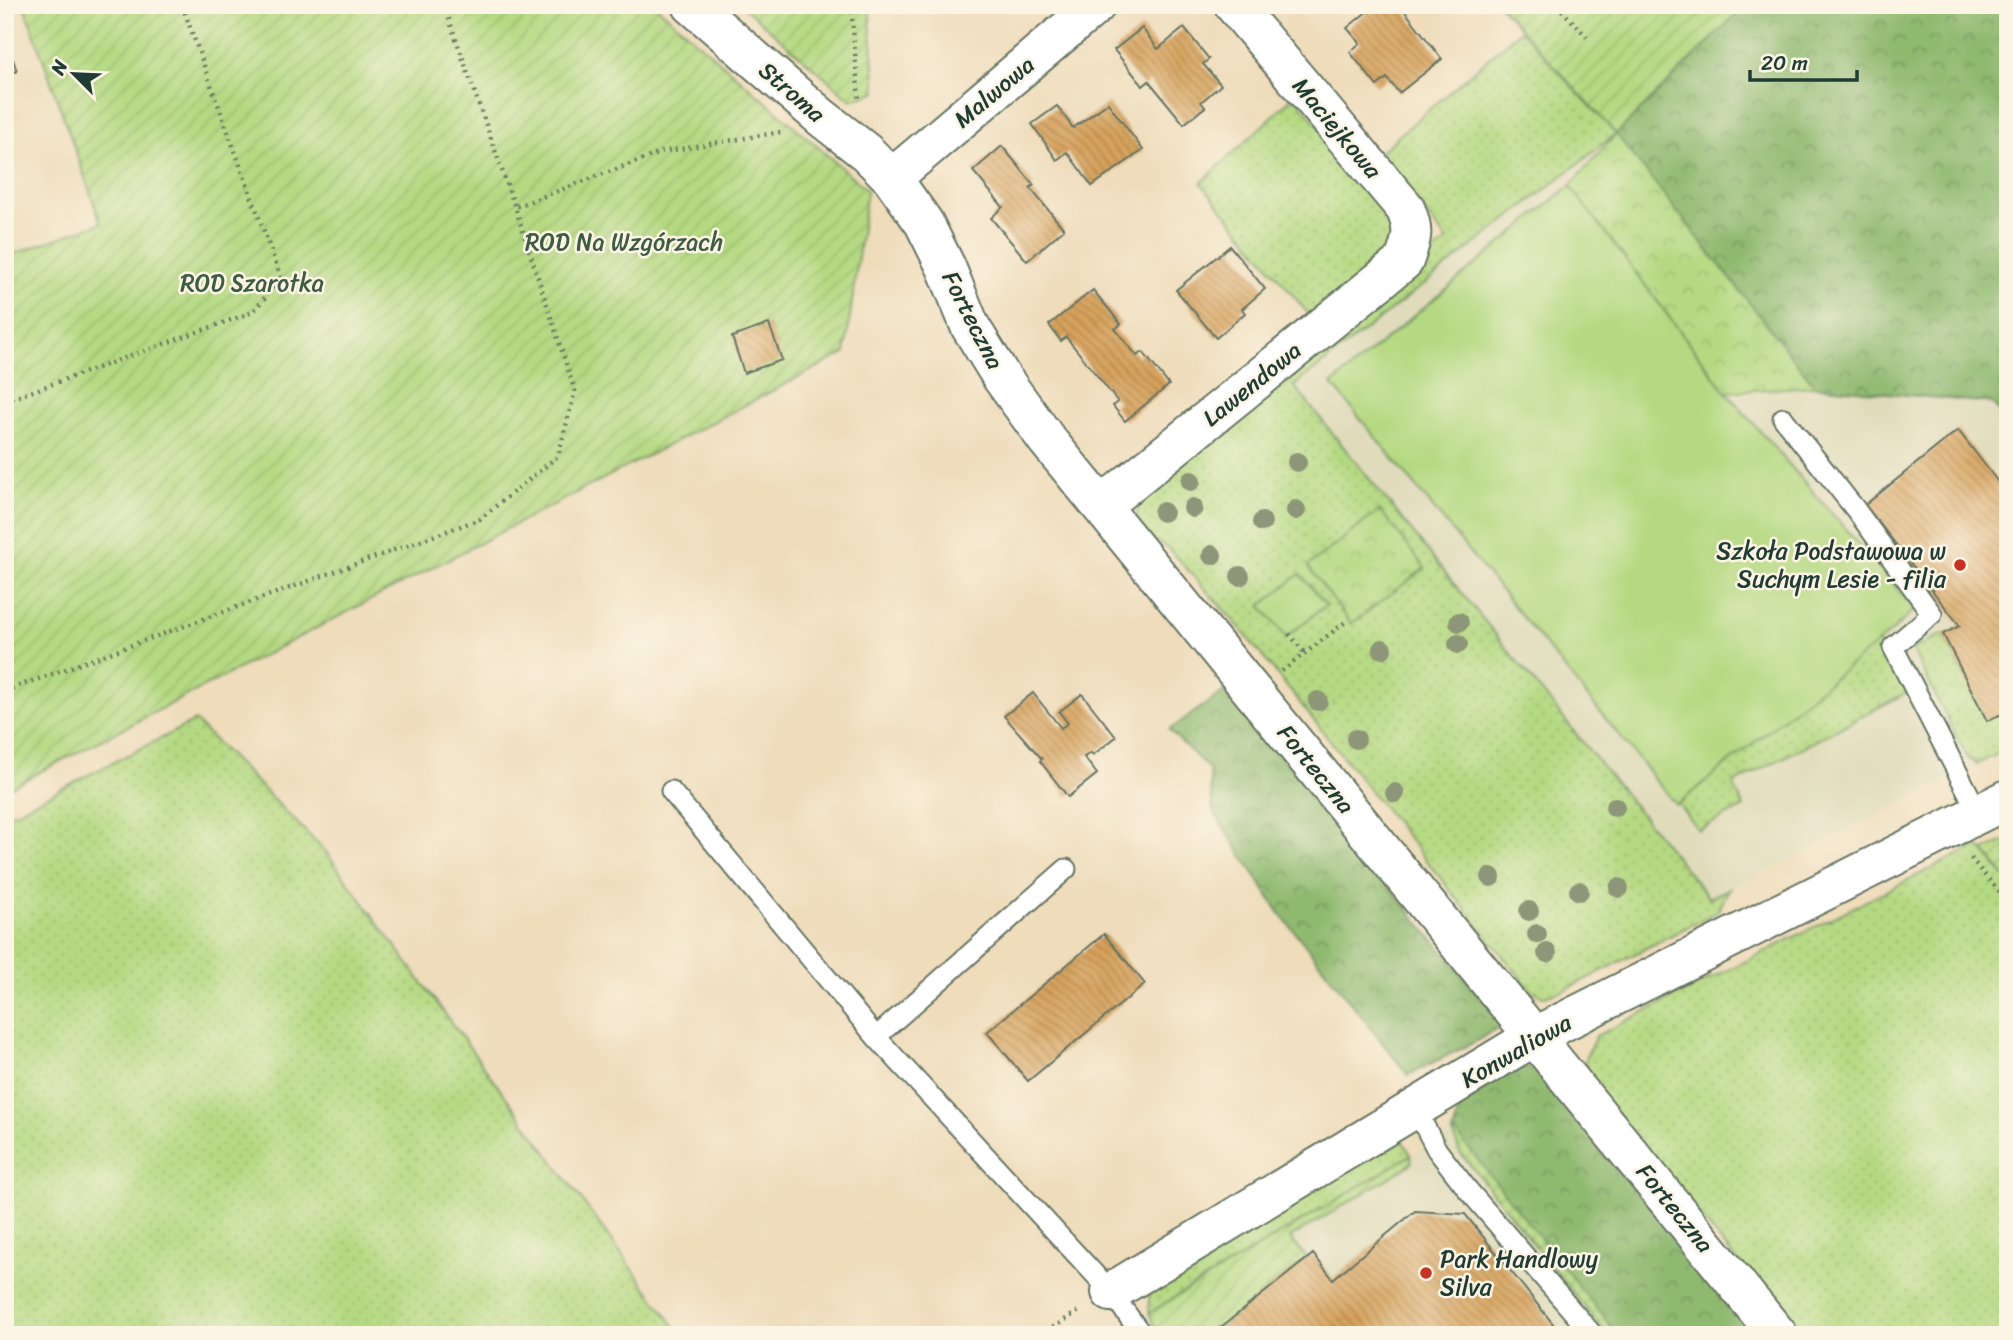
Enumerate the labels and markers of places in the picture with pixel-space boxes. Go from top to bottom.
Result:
place label: Szkoła Podstawowa w Suchym Lesie - filia [1716,530,1947,600]
marker: Szkoła Podstawowa w Suchym Lesie - filia [1952,557,1968,573]
place label: Park Handlowy Silva [1440,1238,1598,1308]
marker: Park Handlowy Silva [1418,1265,1434,1281]

